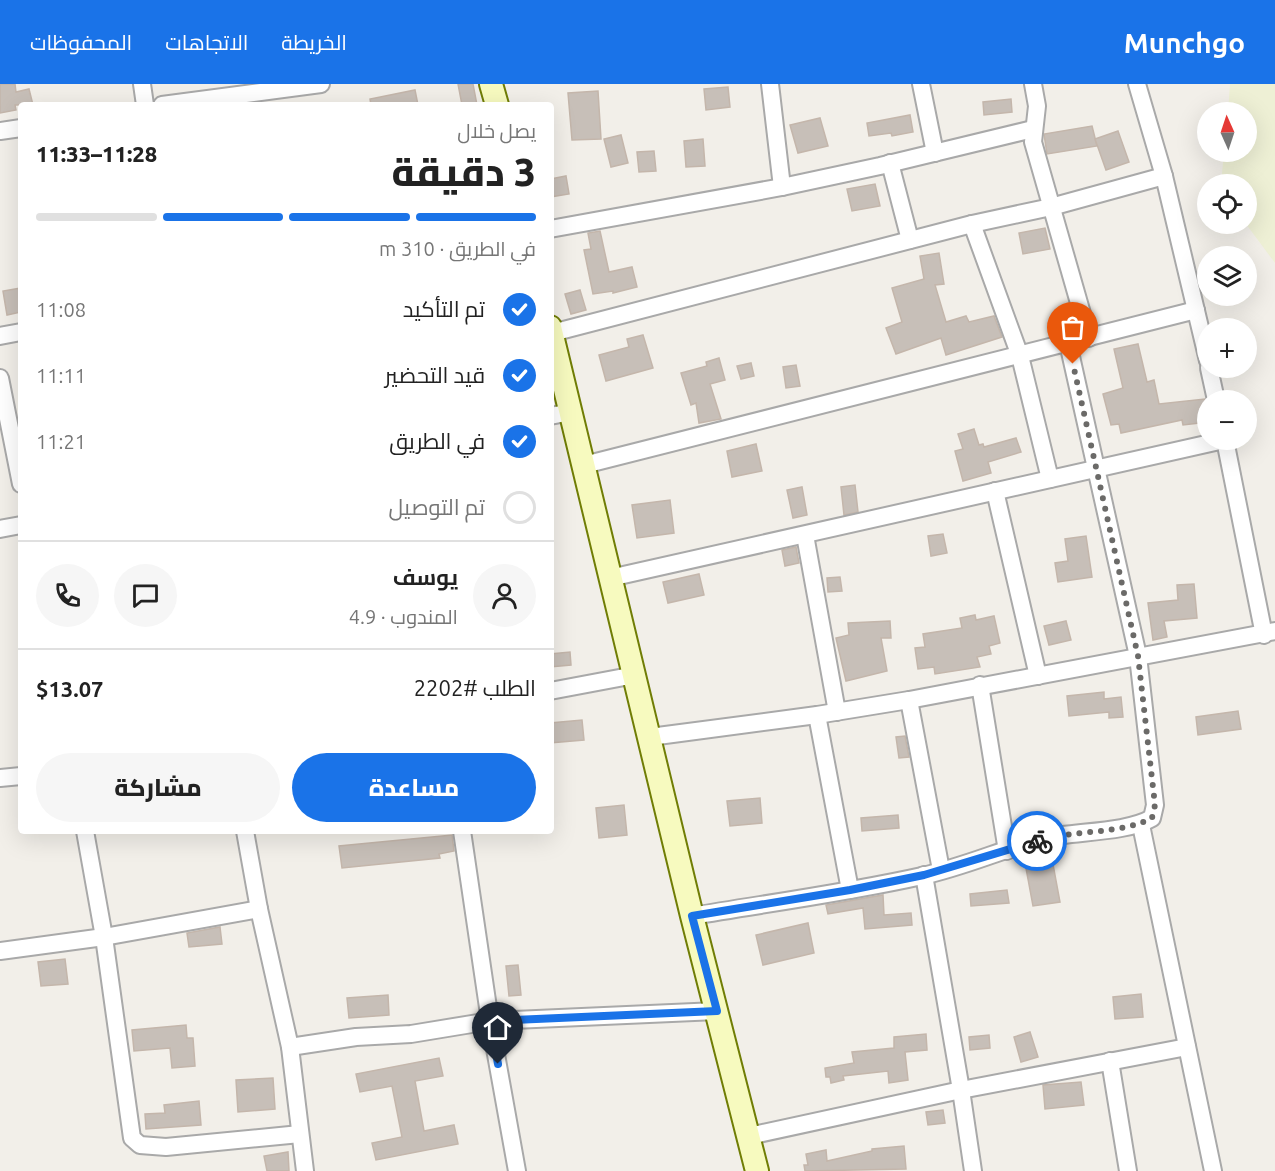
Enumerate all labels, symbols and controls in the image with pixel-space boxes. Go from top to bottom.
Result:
text: Munchgo [1124,27,1245,58]
text: المحفوظات [30,30,132,54]
text: الاتجاهات [165,30,248,54]
text: الخريطة [281,30,347,54]
north arrow [1197,102,1257,162]
map controls [1197,102,1257,450]
text: يصل خلال [457,119,536,142]
text: 11:28–11:33 [36,141,157,166]
text: 3 دقيقة [391,150,536,193]
button: locate [1197,174,1257,234]
text: في الطريق · 310 m [379,237,536,260]
button: layers [1197,246,1257,306]
icon: check [503,293,536,326]
text: تم التأكيد [403,296,485,321]
text: 11:08 [36,298,86,321]
pin [1047,302,1098,364]
icon: bag [1056,311,1089,344]
button: + [1197,318,1257,378]
icon: check [503,359,536,392]
text: قيد التحضير [385,362,485,387]
text: 11:11 [36,364,86,387]
button: − [1197,390,1257,450]
icon: check [503,425,536,458]
text: في الطريق [389,428,485,453]
text: 11:21 [36,430,86,453]
text: تم التوصيل [389,494,485,519]
button: phone [36,564,99,627]
button: chat [114,564,177,627]
text: يوسف [393,564,458,589]
button: person [473,564,536,627]
text: المندوب · 4.9 [349,605,458,628]
text: الطلب #2202 [414,675,536,700]
text: $13.07 [36,676,103,701]
button: مشاركة [36,753,280,822]
button: مساعدة [292,753,536,822]
courier [1007,811,1067,871]
icon: bike [1021,825,1054,858]
pin [472,1002,523,1064]
icon: home [481,1011,514,1044]

